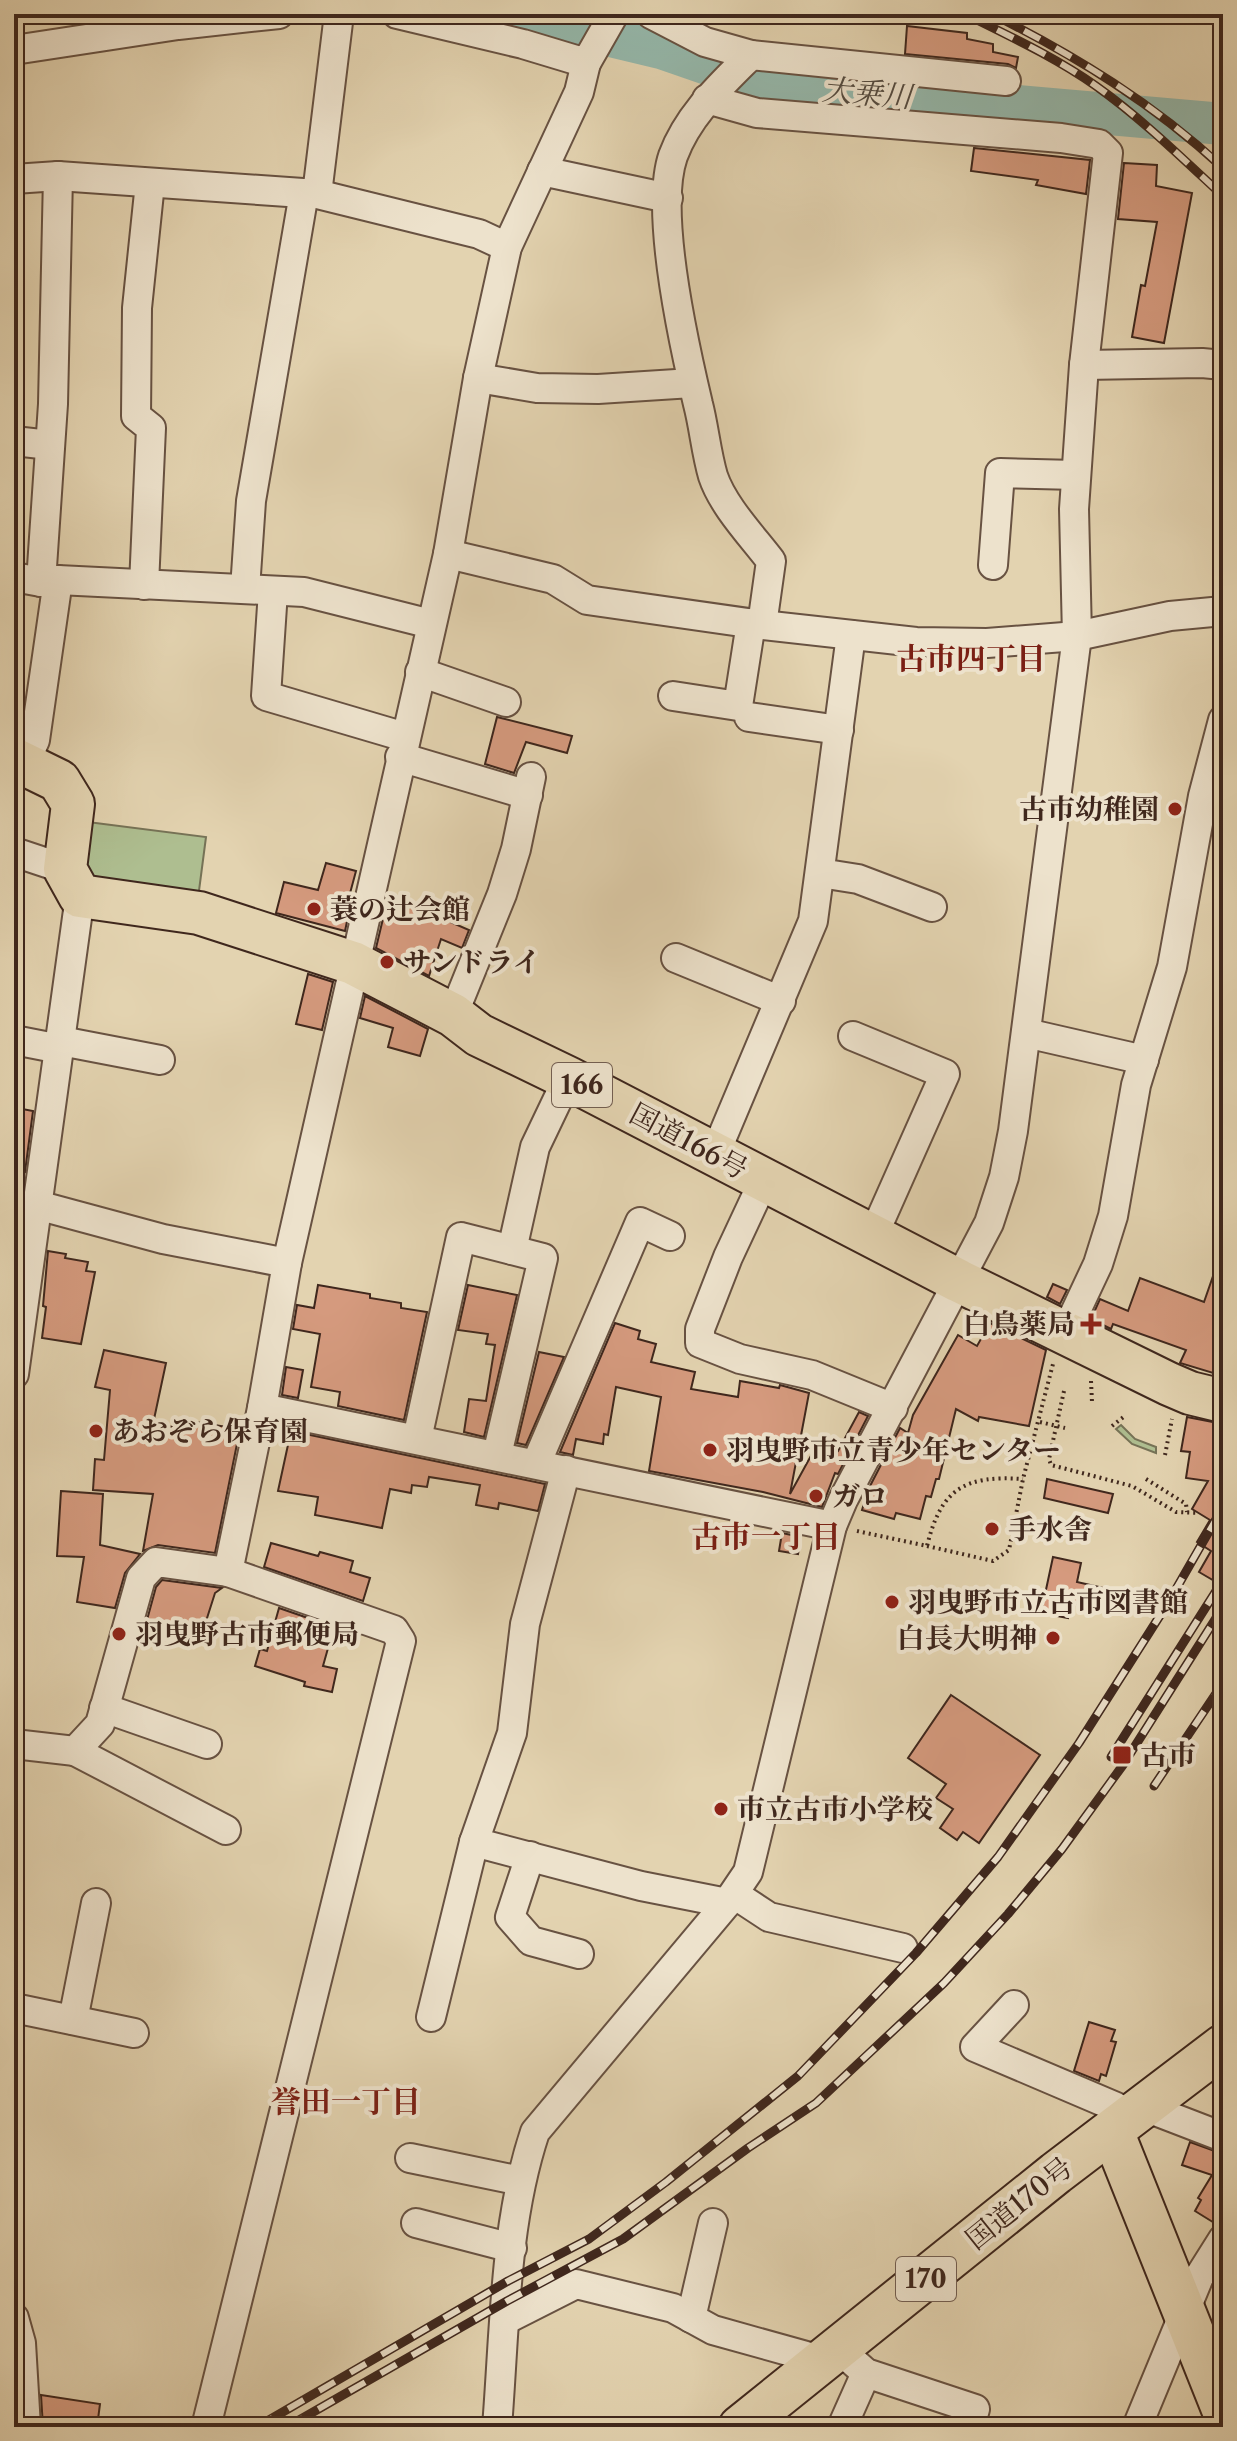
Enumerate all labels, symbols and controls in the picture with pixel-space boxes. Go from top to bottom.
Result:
water label: 大乗川 [821,71,916,116]
district label: 古市四丁目 [896,640,1046,677]
place label: 古市幼稚園 [1019,792,1159,826]
marker: 古市幼稚園 [1166,800,1184,818]
place label: 蓑の辻会館 [330,892,470,926]
marker: 蓑の辻会館 [305,900,323,918]
place label: サンドライ [403,945,541,979]
marker: サンドライ [378,953,396,971]
road number: 166 [552,1063,612,1107]
street label: 国道166号 [624,1096,754,1186]
place label: 白鳥薬局 [963,1307,1075,1341]
marker: 白鳥薬局 [1082,1315,1100,1333]
place label: あおぞら保育園 [112,1414,308,1448]
marker: あおぞら保育園 [87,1422,105,1440]
place label: 羽曳野市立青少年センター [726,1433,1061,1467]
marker: 羽曳野市立青少年センター [701,1441,719,1459]
place label: ガロ [832,1479,888,1513]
marker: ガロ [807,1487,825,1505]
place label: 手水舎 [1008,1512,1092,1546]
district label: 古市一丁目 [691,1518,841,1555]
marker: 手水舎 [983,1520,1001,1538]
place label: 羽曳野市立古市図書館 [908,1585,1188,1619]
marker: 羽曳野市立古市図書館 [883,1593,901,1611]
place label: 羽曳野古市郵便局 [135,1617,359,1651]
place label: 白長大明神 [897,1621,1037,1655]
marker: 羽曳野古市郵便局 [110,1625,128,1643]
marker: 白長大明神 [1044,1629,1062,1647]
place label: 古市 [1140,1738,1196,1772]
marker: 古市 [1111,1744,1133,1766]
place label: 市立古市小学校 [737,1792,933,1826]
marker: 市立古市小学校 [712,1800,730,1818]
district label: 誉田一丁目 [271,2083,421,2120]
street label: 国道170号 [959,2150,1079,2256]
road number: 170 [896,2257,956,2301]

